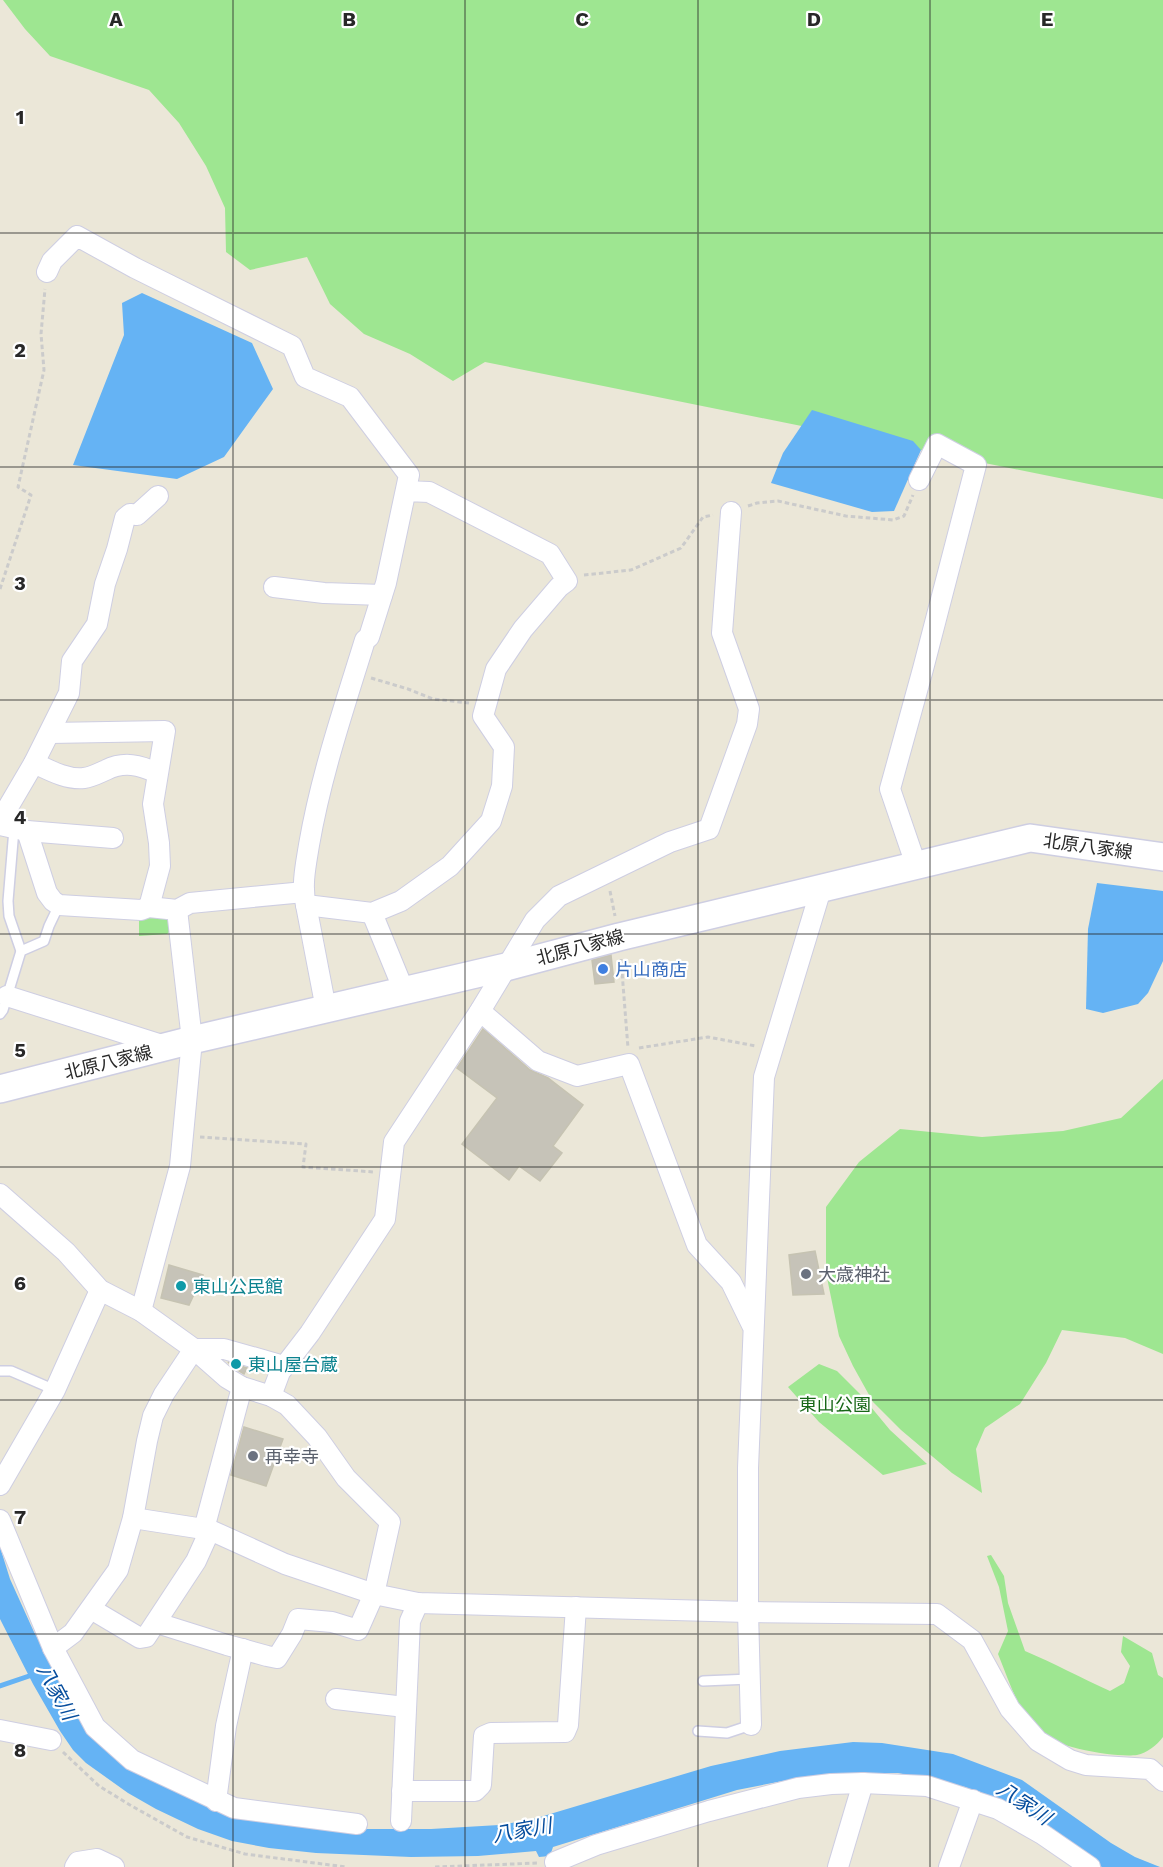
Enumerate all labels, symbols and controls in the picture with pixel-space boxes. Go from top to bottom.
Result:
text: A [109,7,123,31]
text: B [342,7,356,31]
text: C [575,7,589,31]
text: D [807,7,821,31]
text: E [1041,7,1053,31]
text: 1 [16,105,24,129]
text: 2 [14,338,26,362]
text: 3 [14,571,26,595]
text: 4 [14,805,27,829]
street label: 北原八家線 [1042,829,1134,863]
street label: 北原八家線 [534,925,626,969]
place label: 片山商店 [615,959,687,980]
marker: 片山商店 [596,962,610,976]
text: 5 [14,1038,26,1062]
street label: 北原八家線 [62,1041,154,1083]
place label: 大歳神社 [818,1264,890,1285]
marker: 大歳神社 [799,1267,813,1281]
text: 6 [14,1271,26,1295]
place label: 東山公民館 [193,1276,283,1297]
marker: 東山公民館 [174,1279,188,1293]
place label: 東山屋台蔵 [248,1354,338,1375]
marker: 東山屋台蔵 [229,1357,243,1371]
park label: 東山公園 [799,1394,871,1415]
place label: 再幸寺 [265,1446,319,1467]
marker: 再幸寺 [246,1449,260,1463]
text: 7 [14,1505,26,1529]
water label: 八家川 [32,1660,83,1726]
text: 8 [14,1738,26,1762]
water label: 八家川 [992,1776,1057,1831]
water label: 八家川 [490,1813,556,1847]

